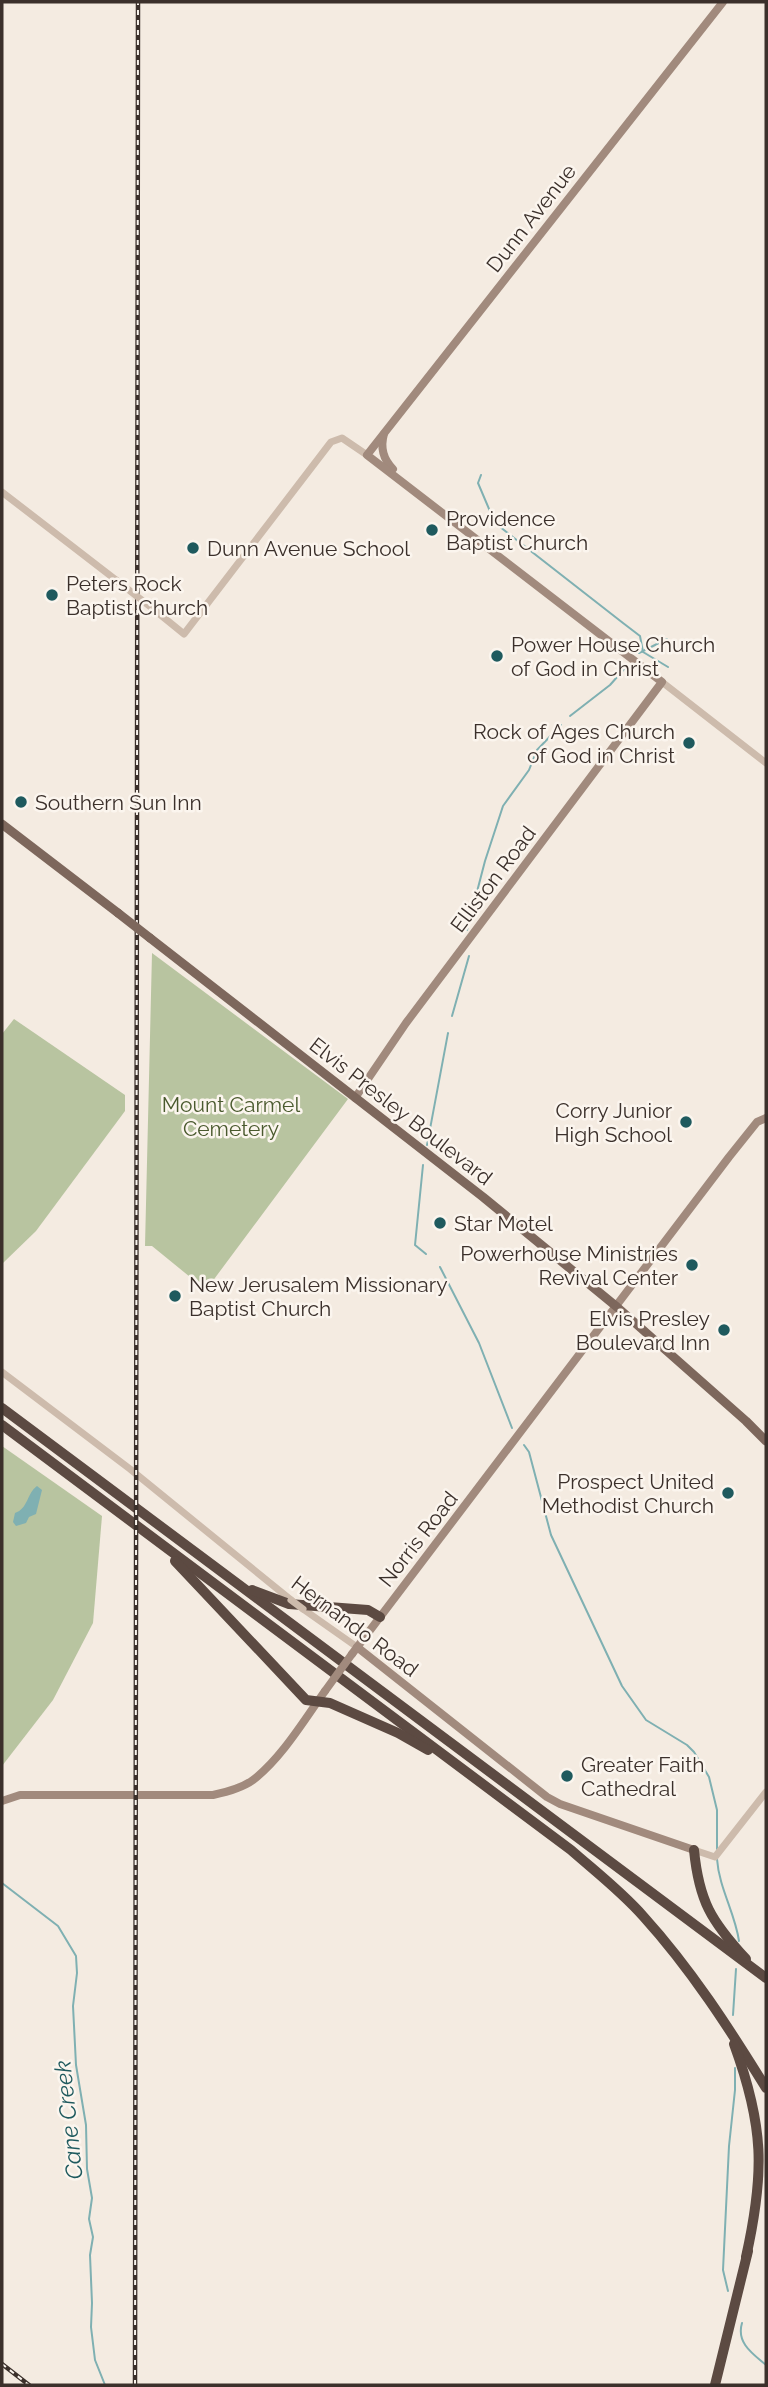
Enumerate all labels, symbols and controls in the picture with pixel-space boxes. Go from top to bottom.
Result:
street label: Dunn Avenue [481,159,581,277]
place label: Providence Baptist Church [446,506,588,555]
marker: Providence Baptist Church [424,522,440,538]
place label: Dunn Avenue School [207,536,410,561]
marker: Dunn Avenue School [185,540,201,556]
place label: Peters Rock Baptist Church [66,571,208,620]
marker: Peters Rock Baptist Church [44,587,60,603]
place label: Power House Church of God in Christ [511,632,715,681]
marker: Power House Church of God in Christ [489,648,505,664]
place label: Rock of Ages Church of God in Christ [473,719,675,768]
marker: Rock of Ages Church of God in Christ [681,735,697,751]
place label: Southern Sun Inn [35,790,202,815]
marker: Southern Sun Inn [13,794,29,810]
street label: Elliston Road [445,821,541,937]
street label: Elvis Presley Boulevard [305,1032,497,1190]
park label: Mount Carmel Cemetery [162,1092,300,1141]
place label: Corry Junior High School [554,1098,673,1147]
marker: Corry Junior High School [678,1114,694,1130]
place label: Star Motel [454,1211,553,1236]
marker: Star Motel [432,1215,448,1231]
place label: Powerhouse Ministries Revival Center [460,1241,679,1290]
marker: Powerhouse Ministries Revival Center [684,1257,700,1273]
place label: New Jerusalem Missionary Baptist Church [189,1272,448,1321]
marker: New Jerusalem Missionary Baptist Church [167,1288,183,1304]
place label: Elvis Presley Boulevard Inn [576,1306,710,1355]
marker: Elvis Presley Boulevard Inn [716,1322,732,1338]
place label: Prospect United Methodist Church [542,1469,714,1518]
marker: Prospect United Methodist Church [720,1485,736,1501]
street label: Norris Road [373,1486,463,1592]
street label: Hernando Road [287,1570,423,1682]
place label: Greater Faith Cathedral [581,1752,704,1801]
marker: Greater Faith Cathedral [559,1768,575,1784]
water label: Cane Creek [48,2059,88,2181]

